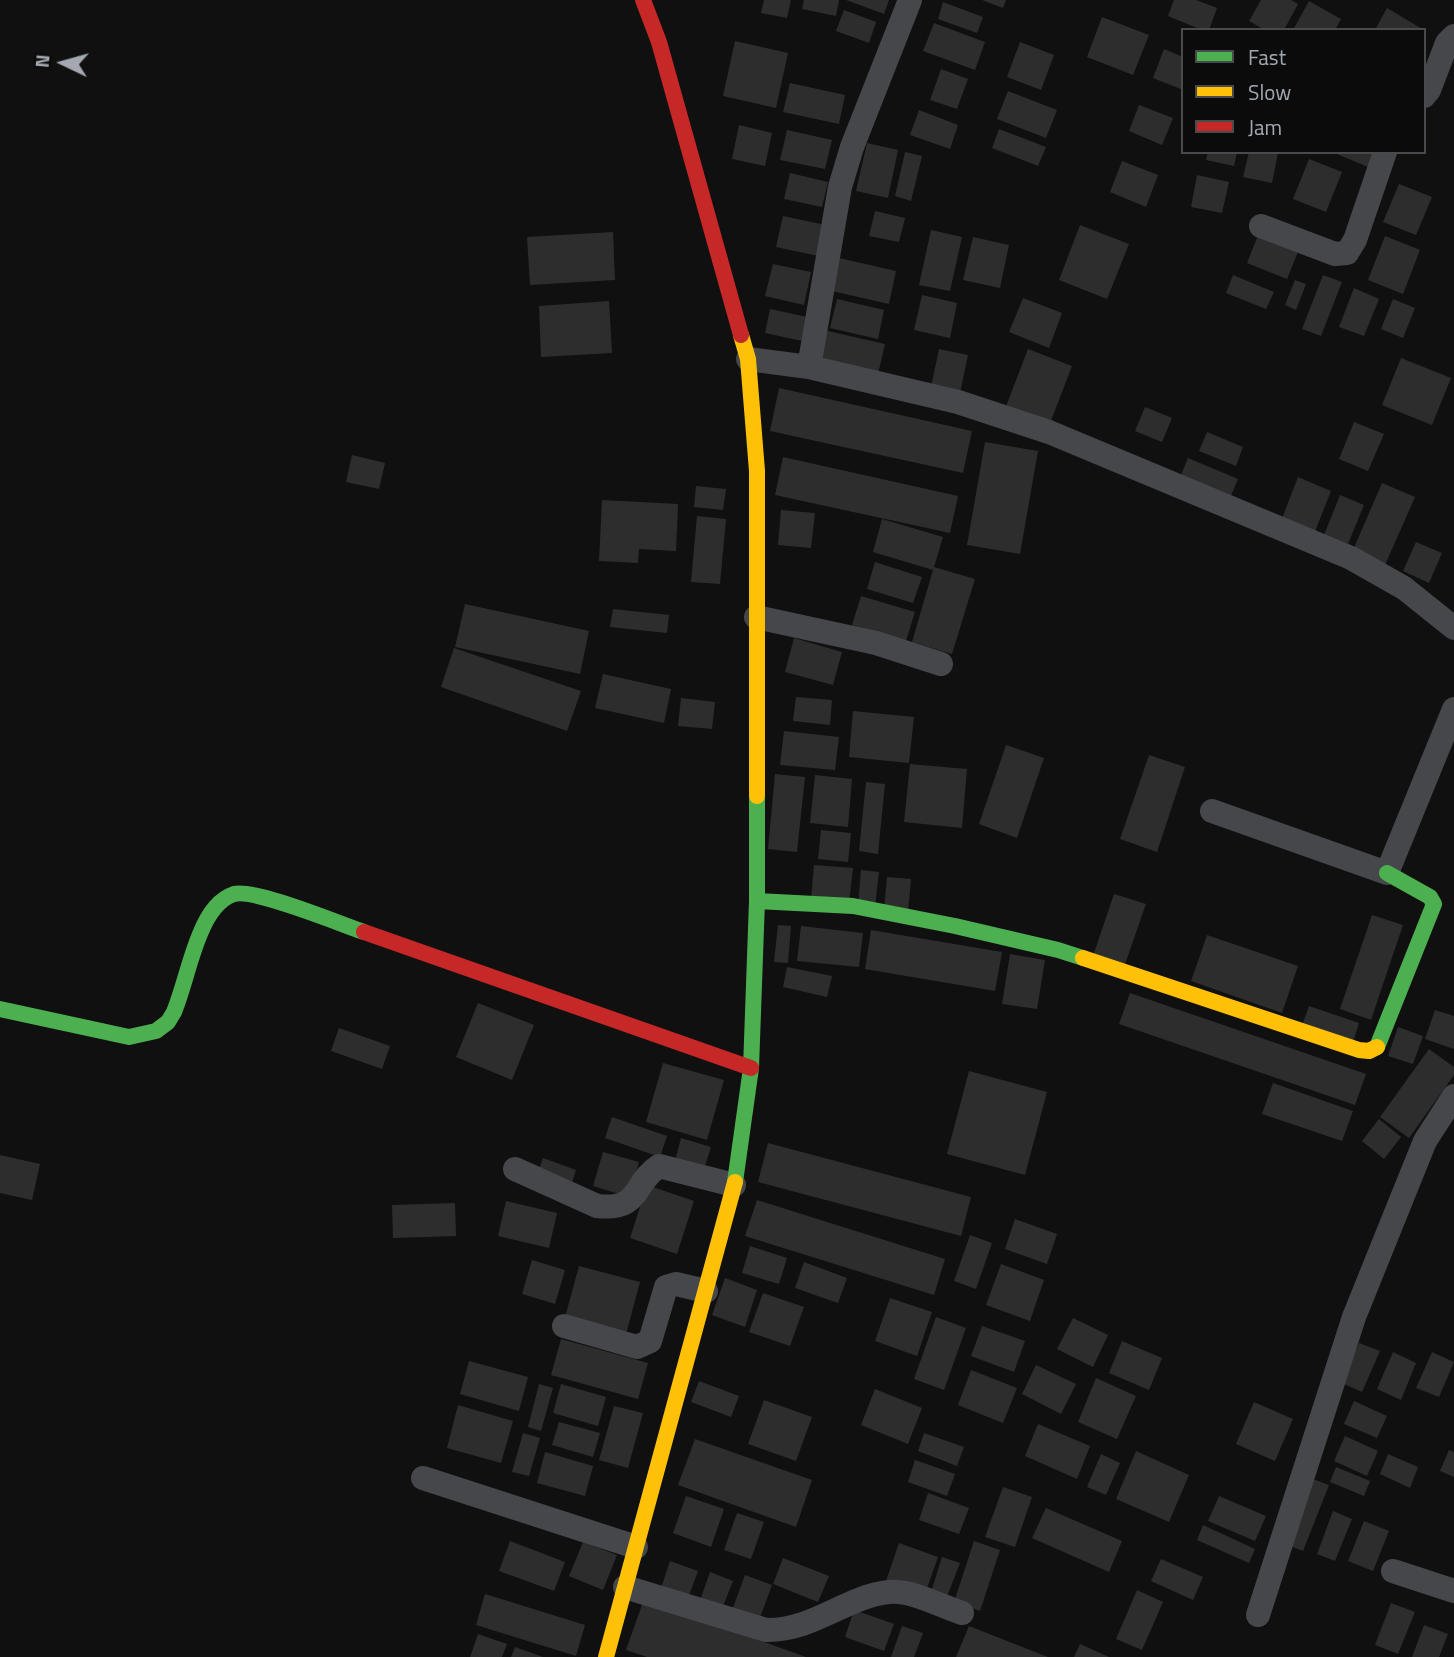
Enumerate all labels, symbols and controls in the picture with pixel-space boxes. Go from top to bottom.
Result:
north arrow [28,28,98,98]
legend [1181,28,1426,154]
text: Fast [1248,41,1286,73]
text: N [27,53,57,69]
text: Slow [1248,76,1291,108]
text: Jam [1248,111,1282,143]

